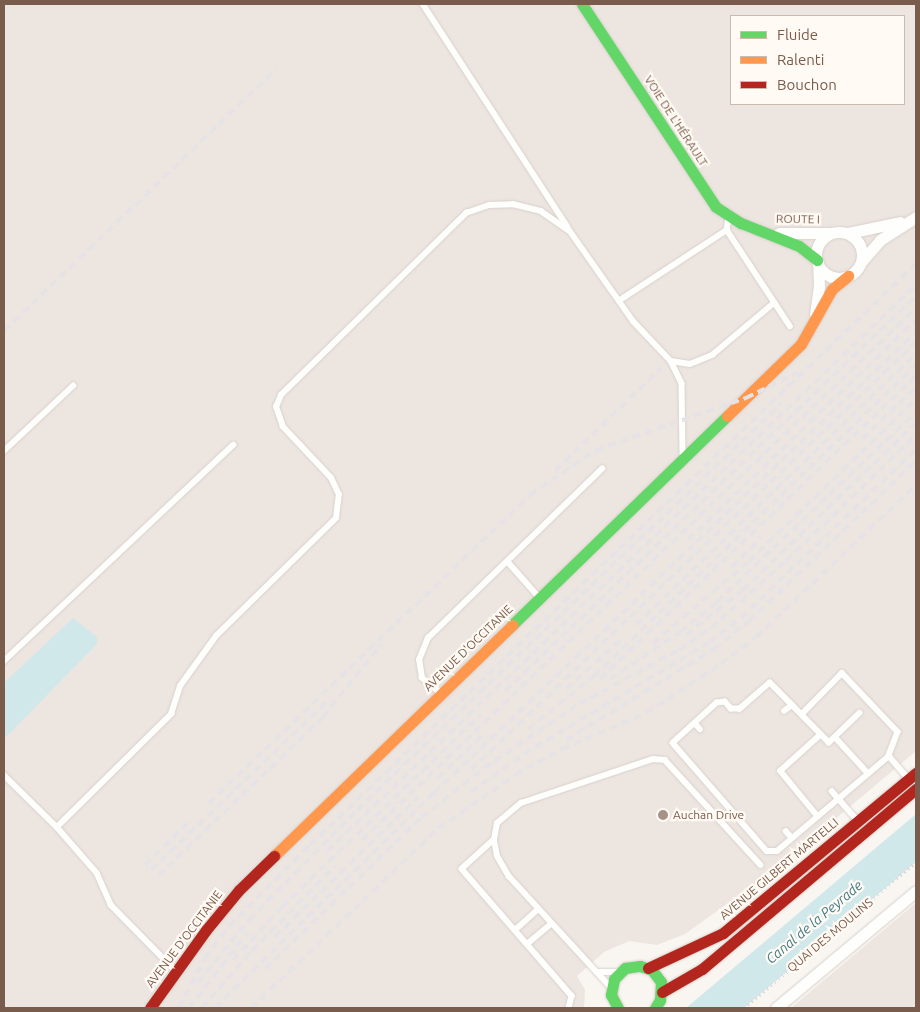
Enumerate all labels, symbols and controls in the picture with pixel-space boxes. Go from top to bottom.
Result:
legend [730,15,905,105]
text: Fluide [777,26,818,43]
text: Ralenti [777,51,824,68]
street label: VOIE DE L'HÉRAULT [641,73,711,169]
text: Bouchon [777,76,837,93]
street label: ROUTE I [776,211,820,227]
street label: AVENUE D'OCCITANIE [421,602,515,694]
place label: Auchan Drive [673,808,744,822]
marker: Auchan Drive [657,809,669,821]
street label: AVENUE GILBERT MARTELLI [717,815,841,923]
water label: Canal de la Peyrade [762,877,866,967]
street label: AVENUE D'OCCITANIE [143,888,225,990]
street label: QUAI DES MOULINS [784,895,876,975]

